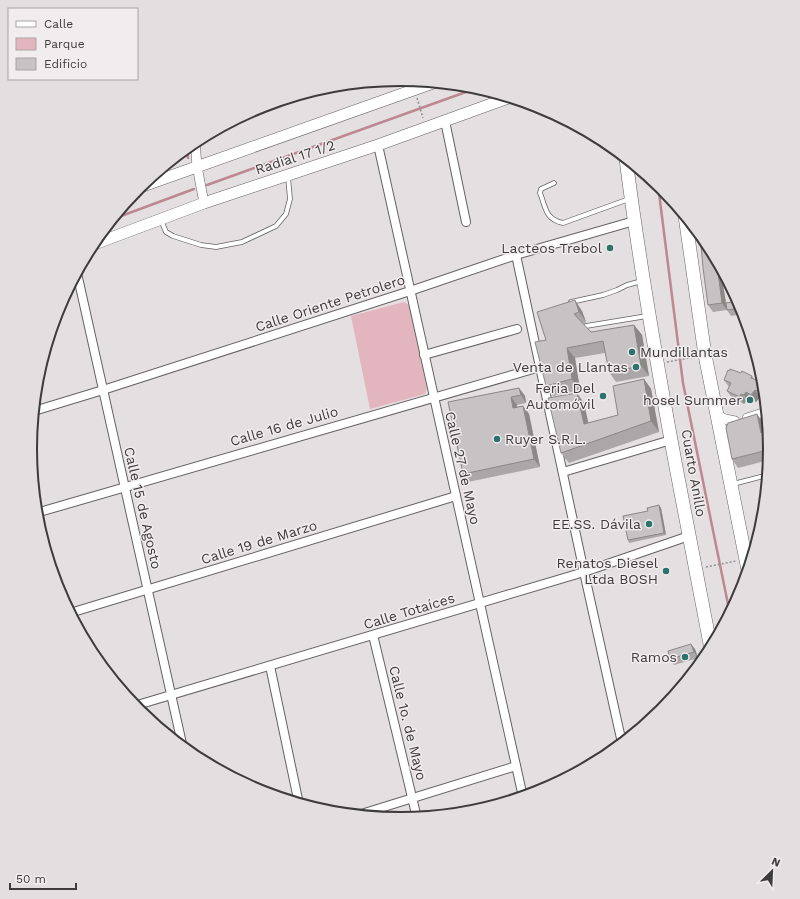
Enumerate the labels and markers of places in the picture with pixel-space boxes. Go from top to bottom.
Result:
place label: Lacteos Trebol [501,240,603,256]
marker: Lacteos Trebol [605,243,615,253]
place label: Mundillantas [640,344,728,360]
marker: Mundillantas [627,347,637,357]
place label: Venta de Llantas [513,359,628,375]
marker: Venta de Llantas [631,362,641,372]
place label: Feria Del Automóvil [526,380,596,412]
marker: Feria Del Automóvil [598,391,608,401]
place label: hosel Summer [643,392,742,408]
marker: hosel Summer [745,395,755,405]
place label: Ruyer S.R.L. [505,431,586,447]
marker: Ruyer S.R.L. [492,434,502,444]
place label: EE.SS. Dávila [552,516,641,532]
marker: EE.SS. Dávila [644,519,654,529]
place label: Renatos Diesel Ltda BOSH [557,555,659,587]
marker: Renatos Diesel Ltda BOSH [661,566,671,576]
place label: Ramos [631,649,677,665]
marker: Ramos [680,652,690,662]

